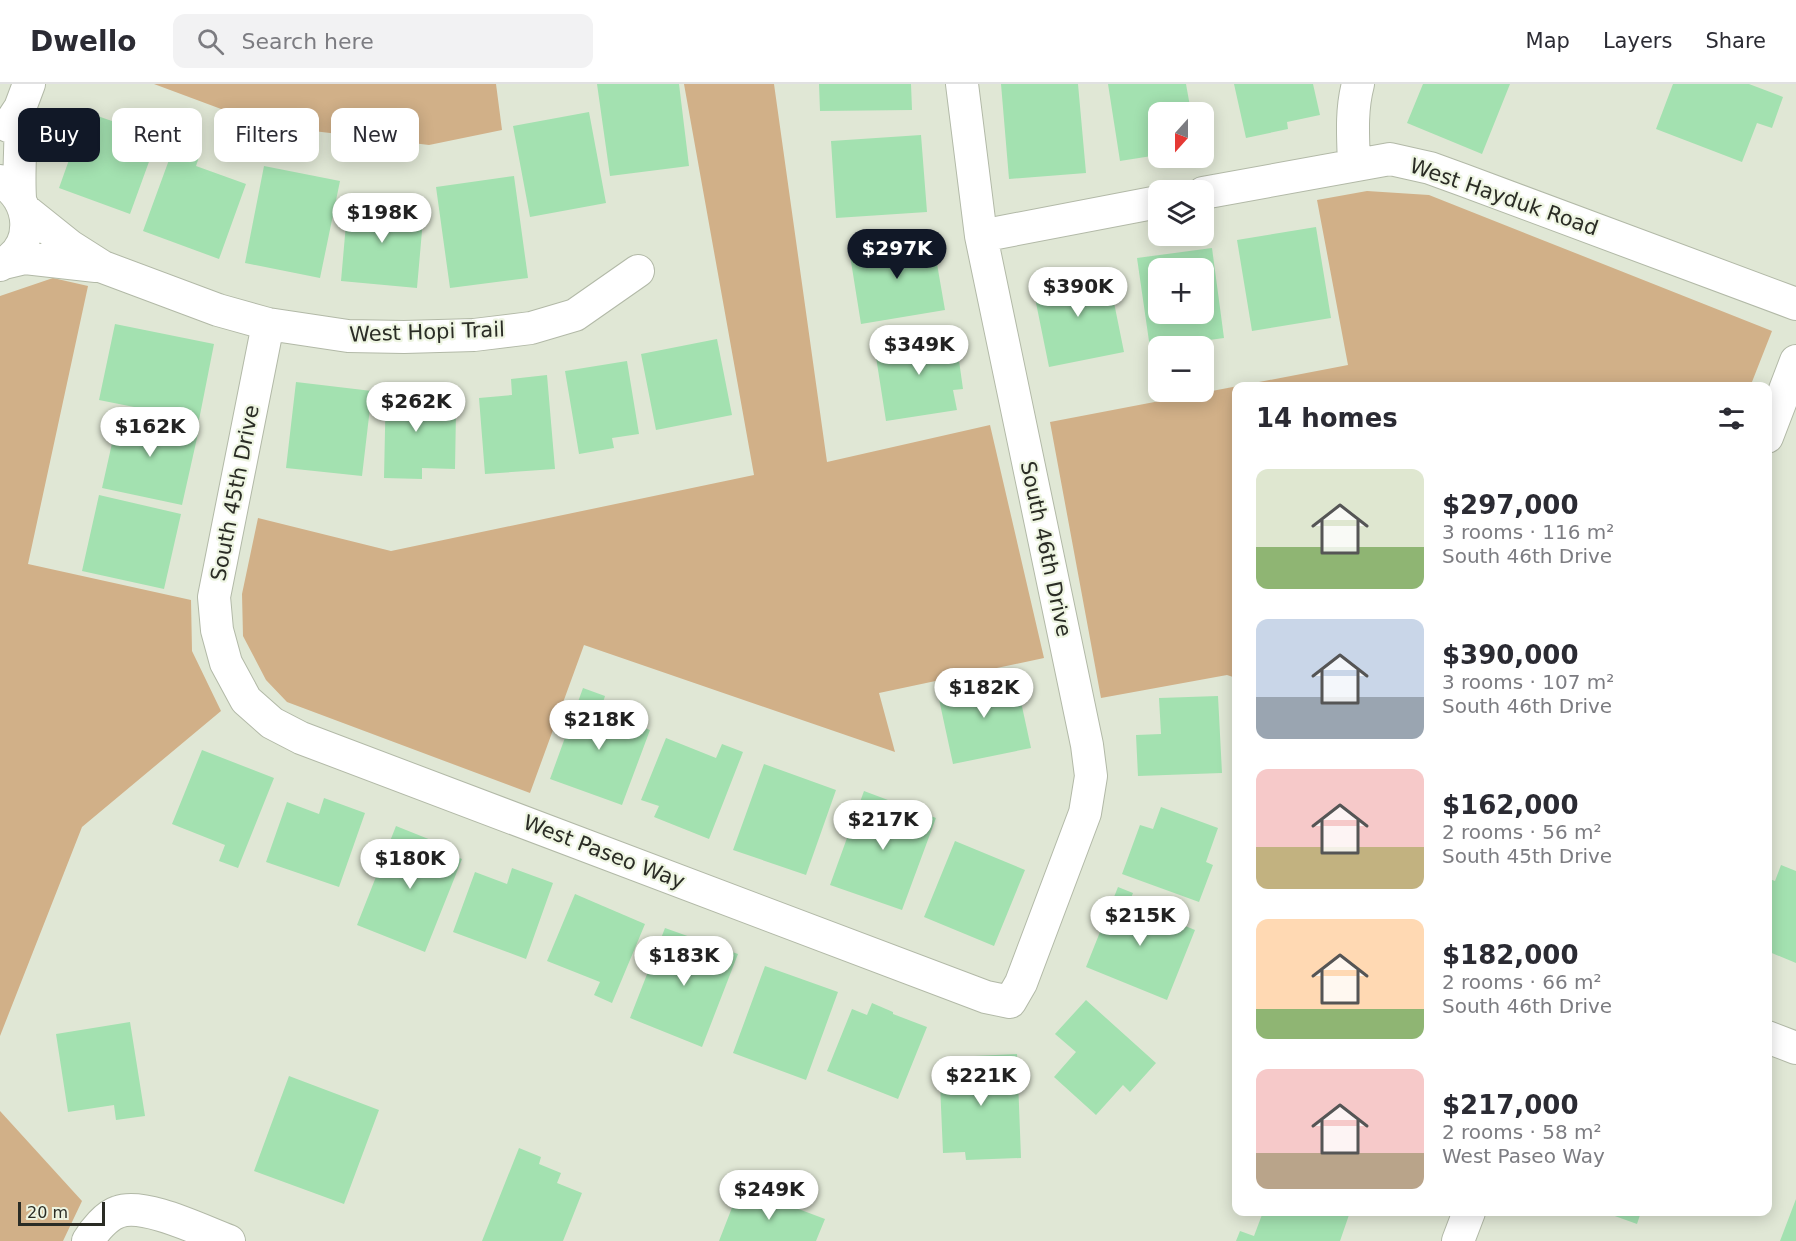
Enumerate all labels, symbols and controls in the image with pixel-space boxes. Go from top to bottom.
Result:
search box [173,14,593,68]
text: Dwello [30,25,137,58]
icon: search [194,25,227,58]
text: Search here [242,29,374,54]
text: Map [1526,29,1570,53]
text: Layers [1603,29,1672,53]
text: Share [1705,29,1766,53]
north arrow [1148,102,1214,168]
map controls [1148,102,1214,402]
chip: Buy [18,108,100,162]
chip: Rent [112,108,202,162]
chip: Filters [214,108,319,162]
chip: New [331,108,419,162]
street label: West Hayduk Road [1407,153,1601,241]
button: layers [1148,180,1214,246]
pin: $198K [340,193,424,244]
text: $198K [346,200,418,224]
pin: $297K [855,229,939,280]
text: $297K [861,236,933,260]
button: + [1148,258,1214,324]
pin: $390K [1036,267,1120,318]
text: $390K [1042,274,1114,298]
street label: West Hopi Trail [349,317,505,347]
pin: $349K [877,325,961,376]
text: $349K [883,332,955,356]
button: − [1148,336,1214,402]
pin: $262K [374,382,458,433]
text: $262K [380,389,452,413]
icon: filters [1715,402,1748,435]
street label: South 45th Drive [206,403,264,583]
text: 14 homes [1256,403,1398,433]
pin: $162K [108,407,192,458]
text: $162K [114,414,186,438]
street label: South 46th Drive [1016,459,1076,639]
text: $297,000 [1442,490,1579,520]
icon: home [1304,493,1376,565]
text: 3 rooms · 116 m² [1442,520,1614,544]
text: South 46th Drive [1442,544,1612,568]
text: $390,000 [1442,640,1579,670]
icon: home [1304,643,1376,715]
pin: $182K [942,668,1026,719]
text: 3 rooms · 107 m² [1442,670,1614,694]
text: $182K [948,675,1020,699]
text: South 46th Drive [1442,694,1612,718]
pin: $218K [557,700,641,751]
text: $218K [563,707,635,731]
text: $162,000 [1442,790,1579,820]
icon: home [1304,793,1376,865]
pin: $217K [841,800,925,851]
text: $217K [847,807,919,831]
street label: West Paseo Way [520,810,688,894]
text: 2 rooms · 56 m² [1442,820,1602,844]
pin: $180K [368,839,452,890]
text: South 45th Drive [1442,844,1612,868]
text: $180K [374,846,446,870]
pin: $215K [1098,896,1182,947]
text: $215K [1104,903,1176,927]
pin: $183K [642,936,726,987]
text: $182,000 [1442,940,1579,970]
text: $183K [648,943,720,967]
icon: home [1304,943,1376,1015]
text: 2 rooms · 66 m² [1442,970,1602,994]
text: South 46th Drive [1442,994,1612,1018]
pin: $221K [939,1056,1023,1107]
text: $221K [945,1063,1017,1087]
text: $217,000 [1442,1090,1579,1120]
icon: home [1304,1093,1376,1165]
text: 2 rooms · 58 m² [1442,1120,1602,1144]
text: West Paseo Way [1442,1144,1605,1168]
pin: $249K [727,1170,811,1221]
text: $249K [733,1177,805,1201]
scale bar [18,1199,105,1226]
text: 20 m [27,1203,68,1222]

